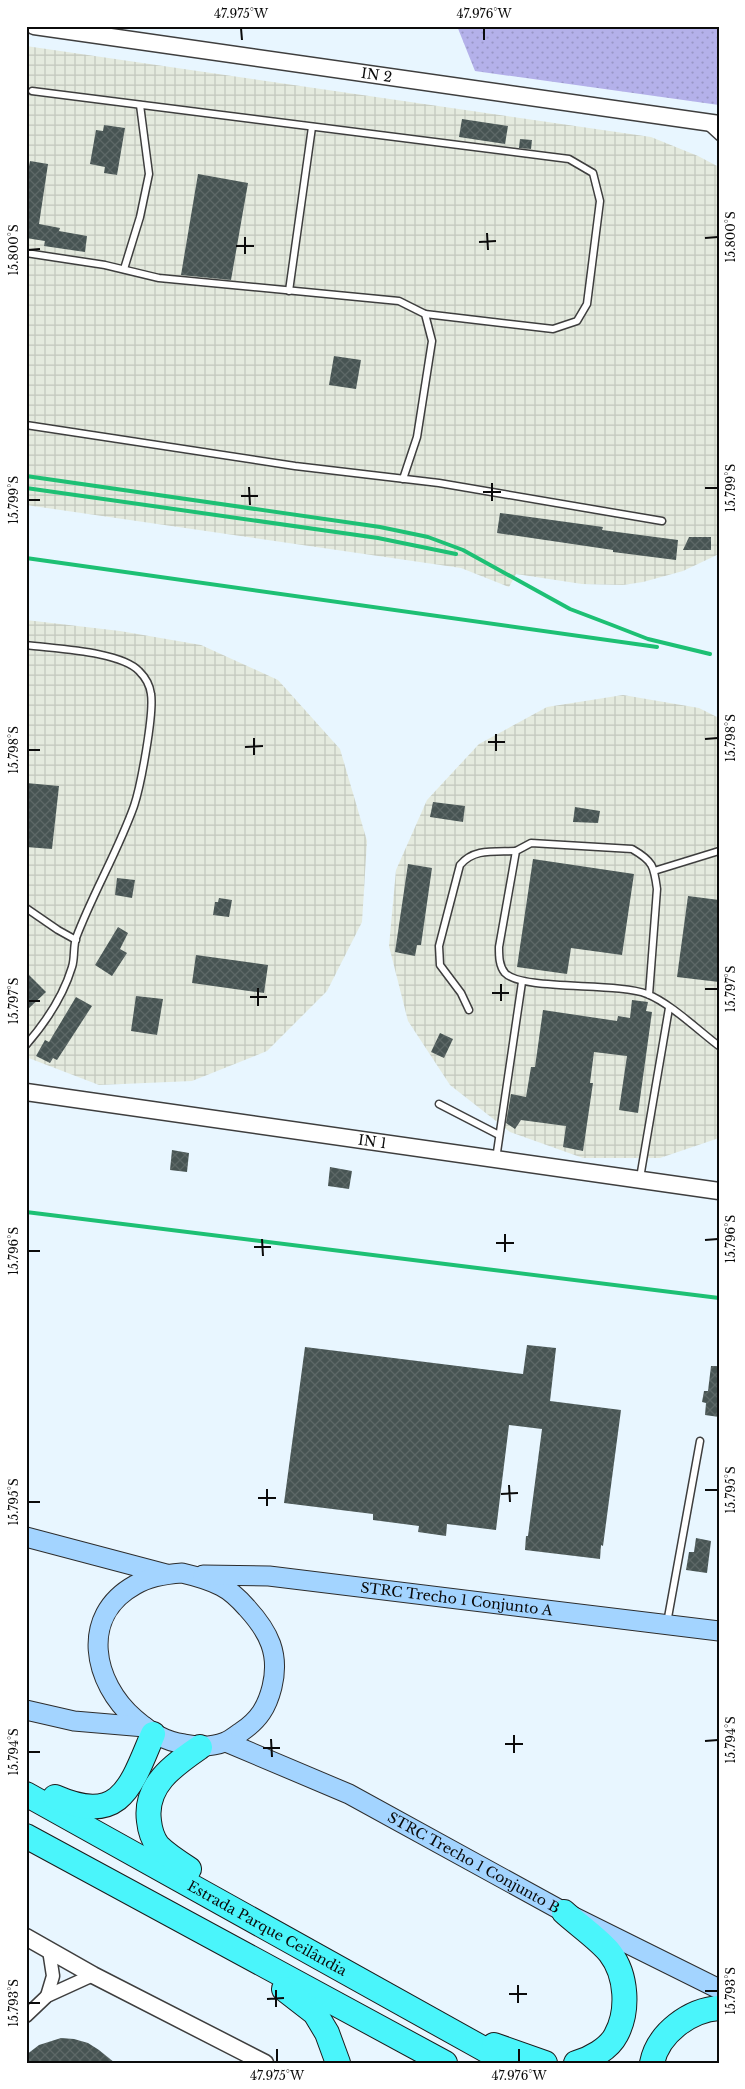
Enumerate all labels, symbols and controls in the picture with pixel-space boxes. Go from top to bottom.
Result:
text: 47.975°W [214,6,269,21]
text: 47.976°W [456,6,512,21]
street label: IN 2 [360,64,393,86]
text: 15.800°S [723,211,738,263]
text: 15.800°S [6,224,21,276]
text: 15.799°S [723,464,738,512]
text: 15.799°S [6,476,21,524]
text: 15.798°S [723,714,738,762]
text: 15.798°S [6,726,21,774]
text: 15.797°S [723,965,738,1012]
text: 15.797°S [6,977,21,1024]
street label: IN 1 [357,1131,388,1152]
text: 15.796°S [723,1215,738,1263]
text: 15.796°S [6,1227,21,1275]
text: 15.795°S [723,1466,738,1514]
text: 15.795°S [6,1478,21,1526]
street label: STRC Trecho 1 Conjunto A [360,1578,554,1620]
text: 15.794°S [723,1716,738,1764]
text: 15.794°S [6,1728,21,1776]
street label: STRC Trecho 1 Conjunto B [385,1808,563,1917]
street label: Estrada Parque Ceilândia [184,1877,350,1980]
text: 15.793°S [723,1967,738,2015]
text: 15.793°S [6,1979,21,2027]
text: 47.975°W [250,2068,305,2083]
text: 47.976°W [491,2068,547,2083]

